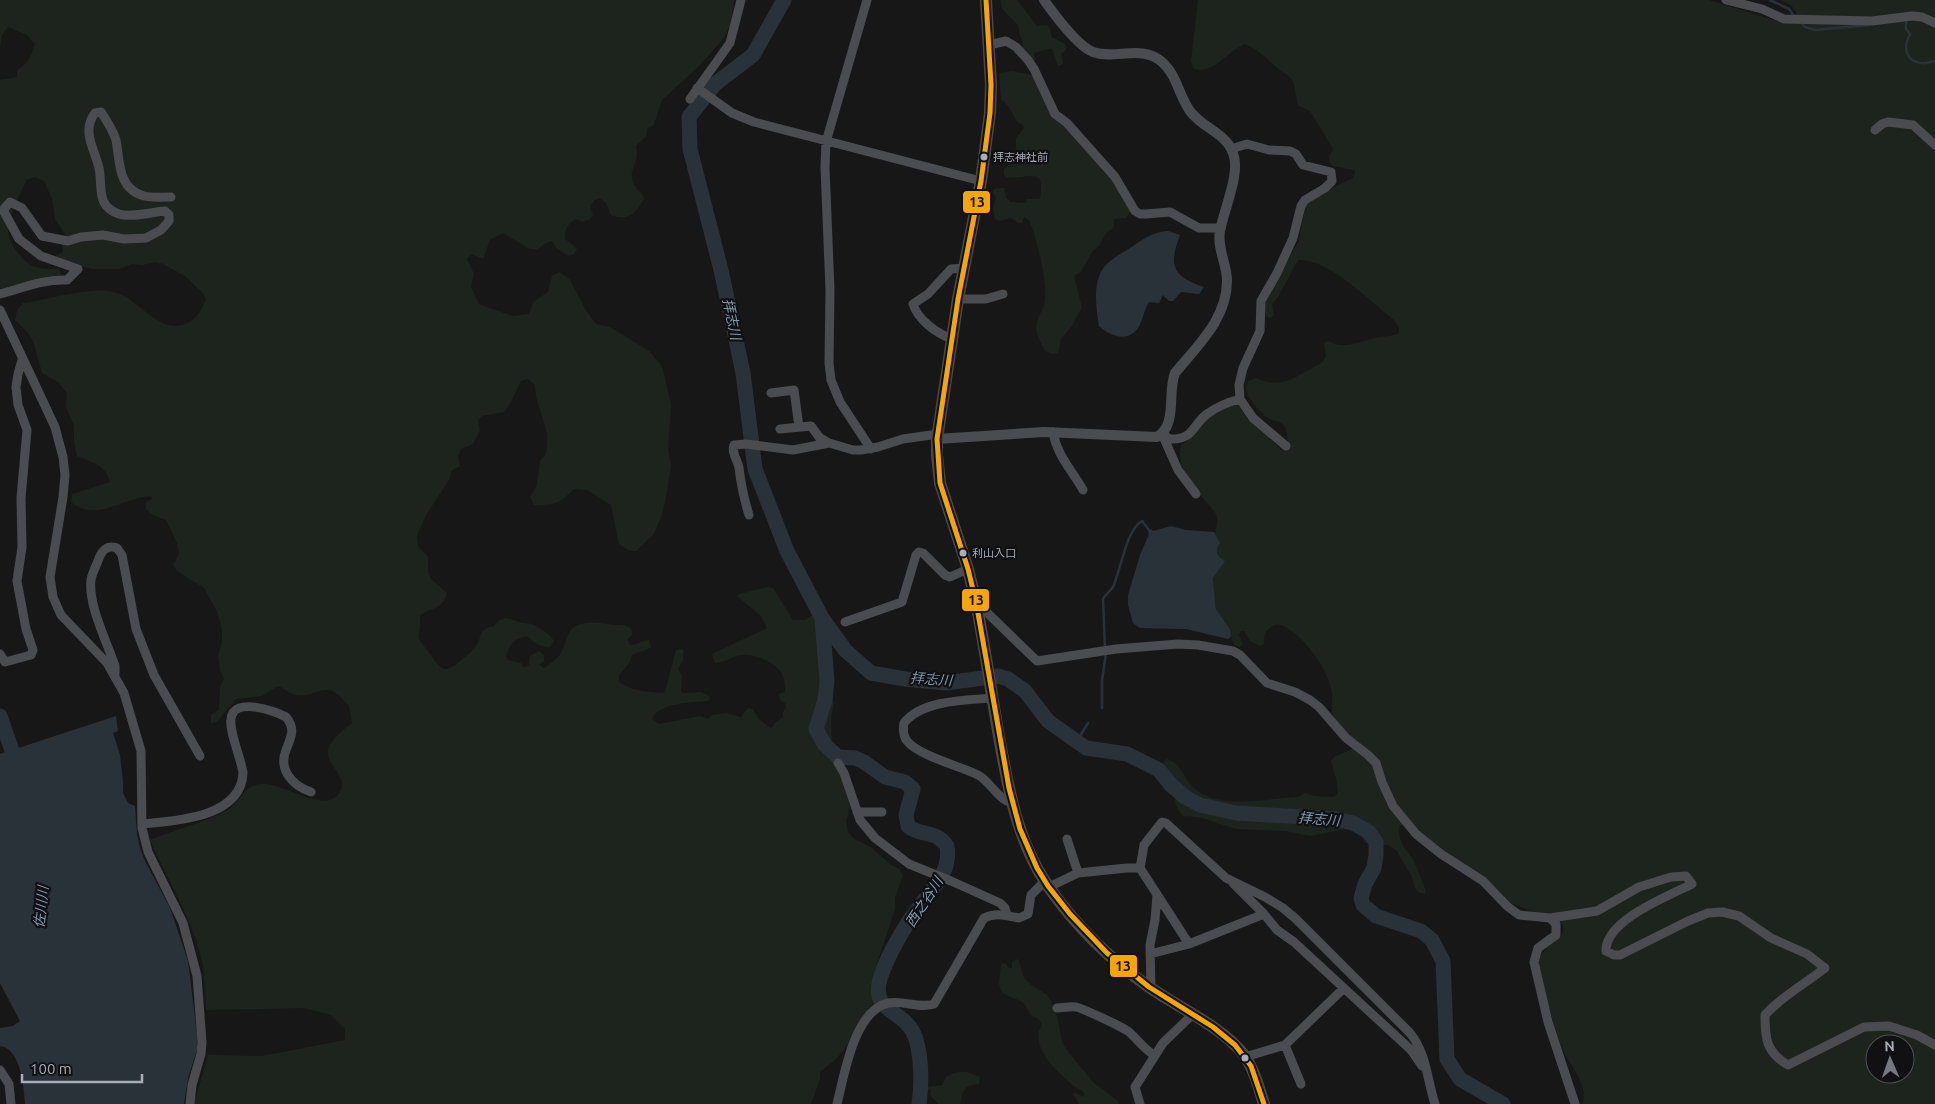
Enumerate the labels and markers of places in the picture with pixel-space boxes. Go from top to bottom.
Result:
place label: 拝志神社前 [993,151,1048,163]
marker: 拝志神社前 [979,152,989,162]
place label: 利山入口 [972,547,1016,559]
marker: 利山入口 [958,548,968,558]
unlabelled marker [1240,1053,1250,1063]

